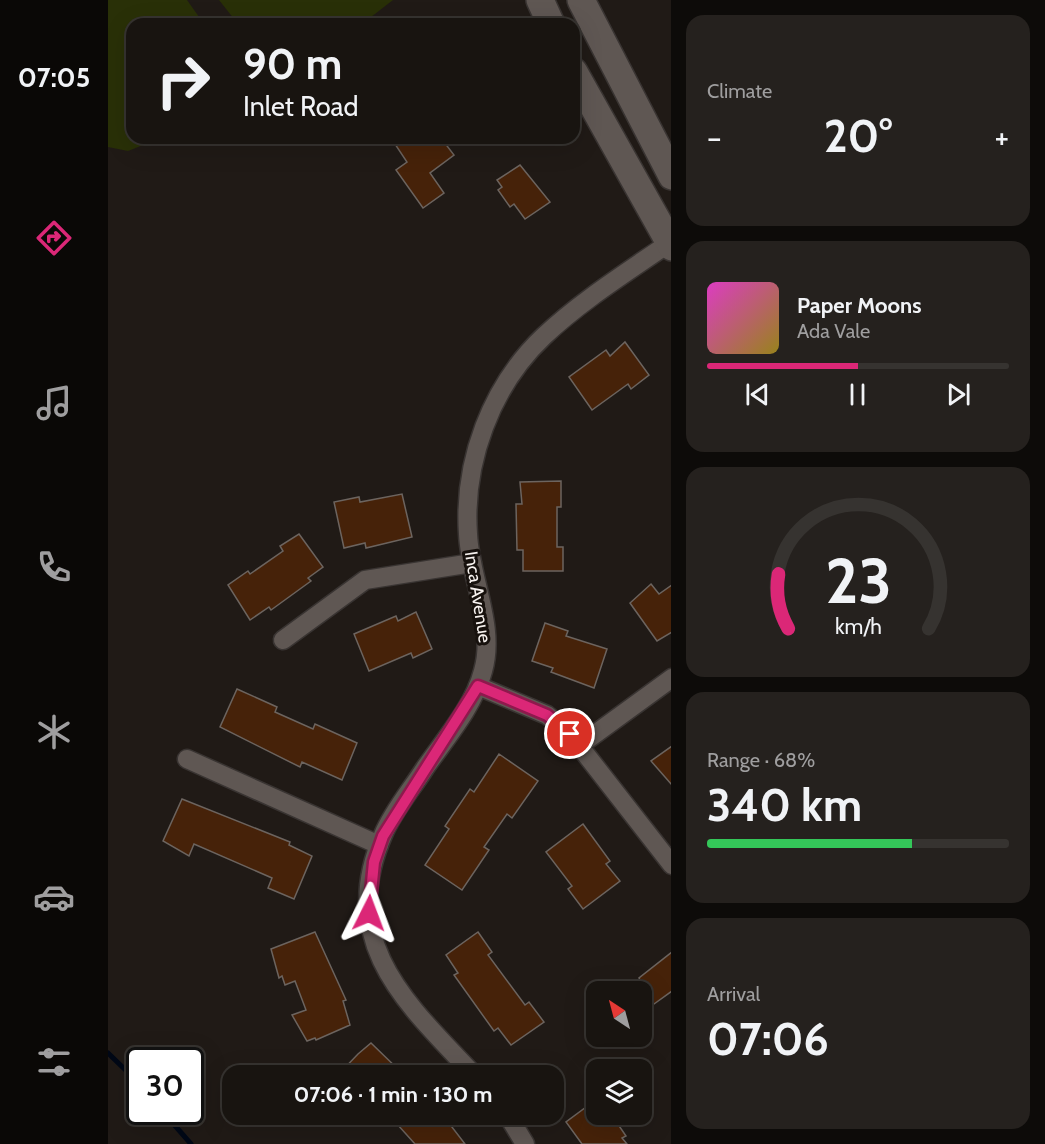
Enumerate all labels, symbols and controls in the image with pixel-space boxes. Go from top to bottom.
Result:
text: 90 m [243,38,342,90]
icon: right [144,42,222,120]
text: 07:05 [18,61,90,94]
text: Climate [707,79,772,103]
text: Inlet Road [243,90,359,123]
text: 20° [824,109,892,163]
text: − [707,117,722,157]
text: + [994,117,1009,157]
icon: directions [33,217,75,259]
text: Paper Moons [797,292,921,319]
text: Ada Vale [797,319,870,343]
icon: previous [741,378,774,411]
icon: pause [841,378,874,411]
icon: next [942,378,975,411]
icon: music [33,382,75,424]
text: 23 [825,543,891,619]
icon: phone [33,546,75,588]
street label: Inca Avenue [460,550,496,644]
text: km/h [835,613,881,639]
pin [544,708,595,759]
icon: climate [33,711,75,753]
icon: arrive [553,717,586,750]
text: Range · 68% [707,748,815,772]
text: 340 km [707,778,862,832]
icon: car [33,876,75,918]
position arrow [337,881,401,945]
north arrow [586,981,652,1047]
map controls [586,981,652,1125]
text: Arrival [707,982,760,1006]
text: 07:06 [707,1012,829,1066]
icon: filters [33,1041,75,1083]
speed limit sign: 30 [126,1047,204,1125]
button: layers [586,1059,652,1125]
text: 07:06 · 1 min · 130 m [294,1081,492,1108]

